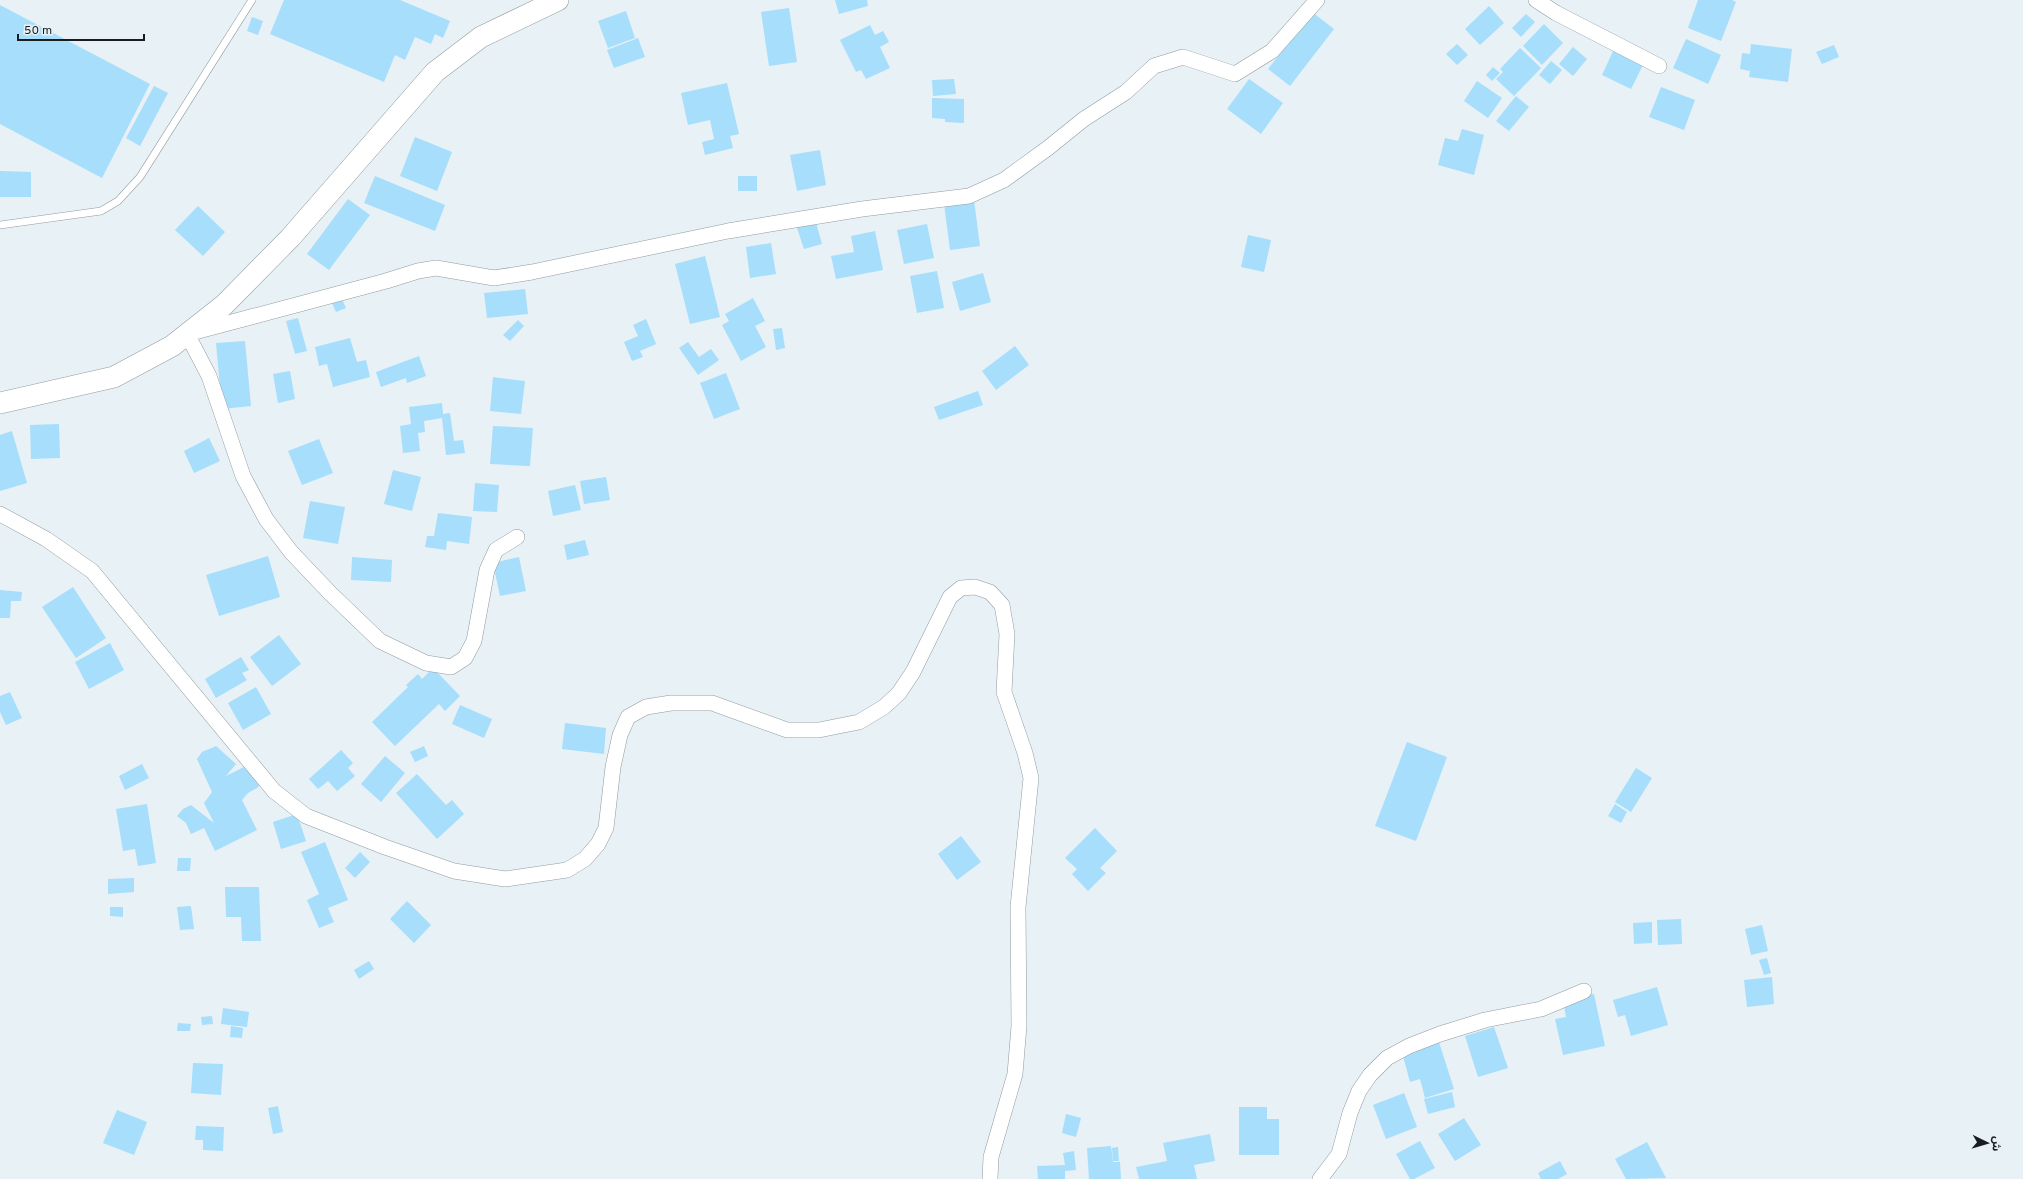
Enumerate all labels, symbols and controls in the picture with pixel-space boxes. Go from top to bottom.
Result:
scale bar [18,16,144,42]
text: 50 m [24,23,52,39]
north arrow [1967,1123,2007,1163]
text: ش [1988,1136,2004,1152]

